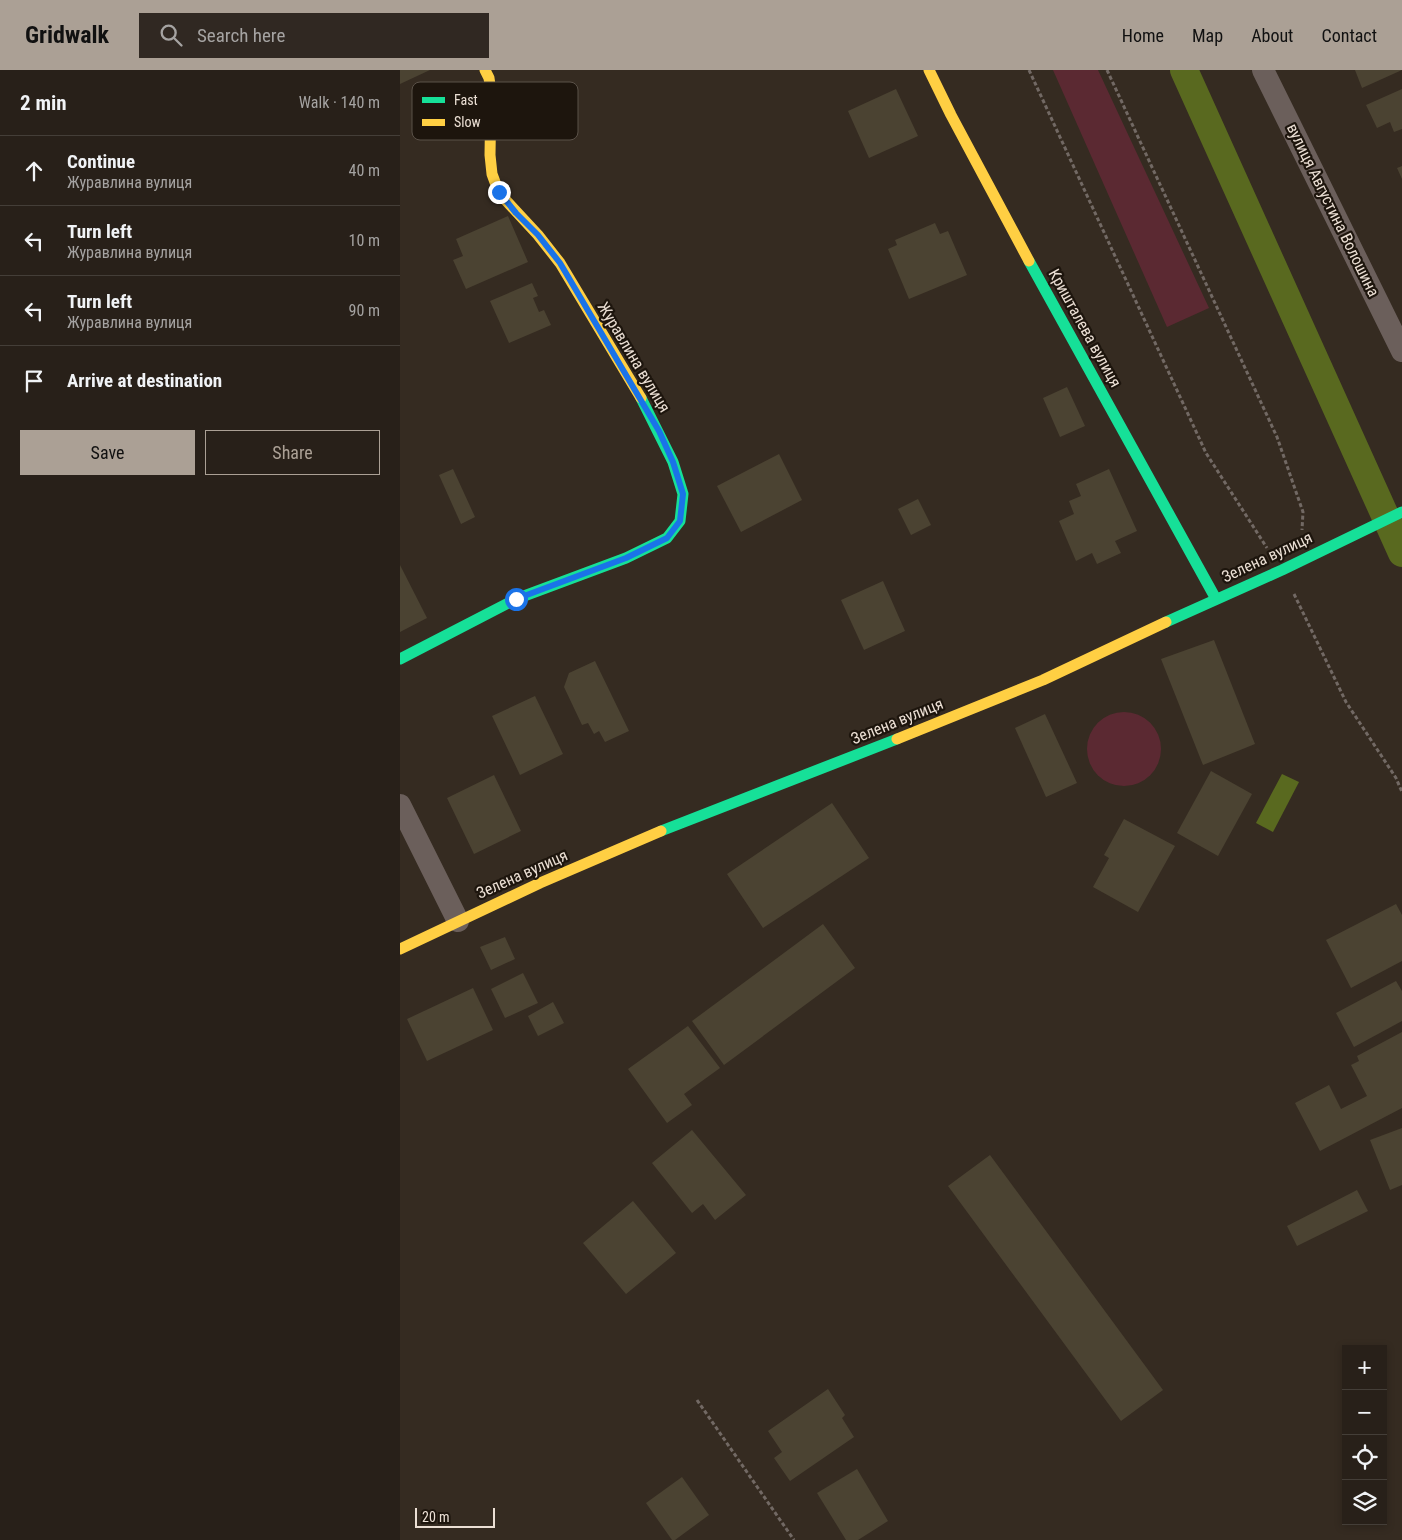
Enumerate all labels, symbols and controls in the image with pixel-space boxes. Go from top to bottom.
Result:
search box [139,13,489,58]
text: Gridwalk [25,21,109,49]
icon: search [157,21,185,49]
text: Search here [197,24,285,47]
text: Home [1122,25,1164,46]
text: Map [1192,25,1223,46]
text: About [1251,25,1293,46]
text: Contact [1321,25,1377,46]
legend [412,82,578,140]
text: 2 min [20,91,67,115]
text: Fast [454,92,478,108]
text: Walk · 140 m [299,93,380,112]
text: Slow [454,114,481,130]
street label: вулиця Августина Волошина [1283,120,1383,300]
text: Continue [67,150,135,173]
icon: ahead [20,157,48,185]
text: 40 m [348,161,380,180]
text: Журавлина вулиця [67,173,192,192]
route end [488,181,511,204]
text: Turn left [67,220,132,243]
icon: left [20,227,48,255]
text: 10 m [348,231,380,250]
text: Журавлина вулиця [67,243,192,262]
street label: Кришталева вулиця [1045,266,1125,390]
text: Turn left [67,290,132,313]
icon: left [20,297,48,325]
street label: Журавлина вулиця [594,298,674,416]
text: 90 m [348,301,380,320]
text: Журавлина вулиця [67,313,192,332]
icon: arrive [20,367,48,395]
text: Arrive at destination [67,369,222,392]
button: Save [20,430,195,475]
button: Share [205,430,380,475]
street label: Зелена вулиця [1219,528,1315,586]
route start [505,588,528,611]
street label: Зелена вулиця [848,694,946,748]
street label: Зелена вулиця [473,845,571,903]
map controls [1342,1345,1387,1525]
button: + [1342,1345,1387,1390]
button: − [1342,1390,1387,1435]
button: locate [1342,1435,1387,1480]
button: layers [1342,1480,1387,1525]
scale bar [415,1505,495,1528]
text: 20 m [422,1509,450,1525]

